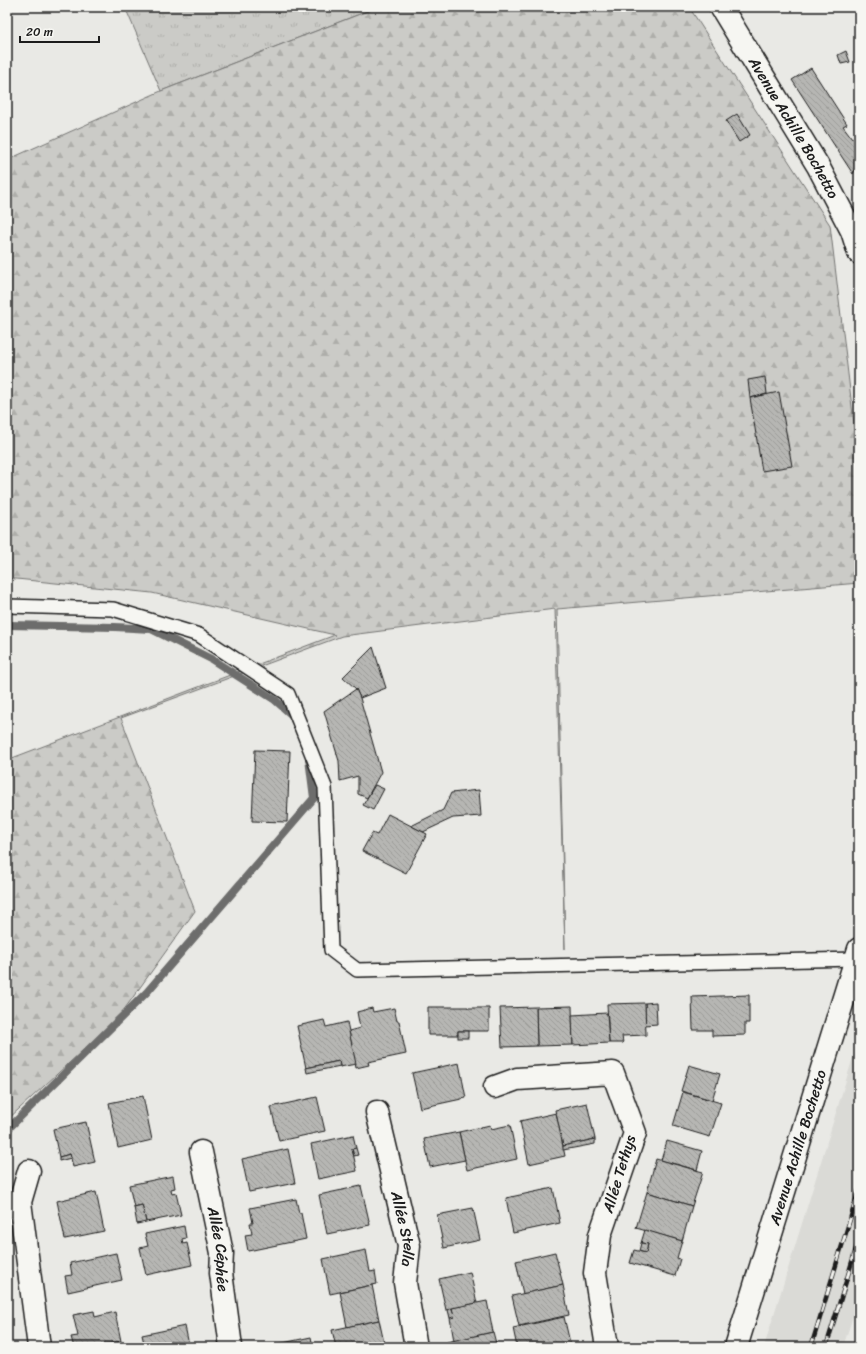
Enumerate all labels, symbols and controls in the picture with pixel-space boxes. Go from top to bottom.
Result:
scale bar [20,18,99,44]
text: 20 m [26,21,53,43]
street label: Avenue Achille Bochetto [741,51,846,204]
street label: Avenue Achille Bochetto [761,1066,834,1229]
street label: Allée Tethys [595,1131,643,1217]
street label: Allée Stella [383,1187,422,1268]
street label: Allée Céphée [199,1203,236,1294]

